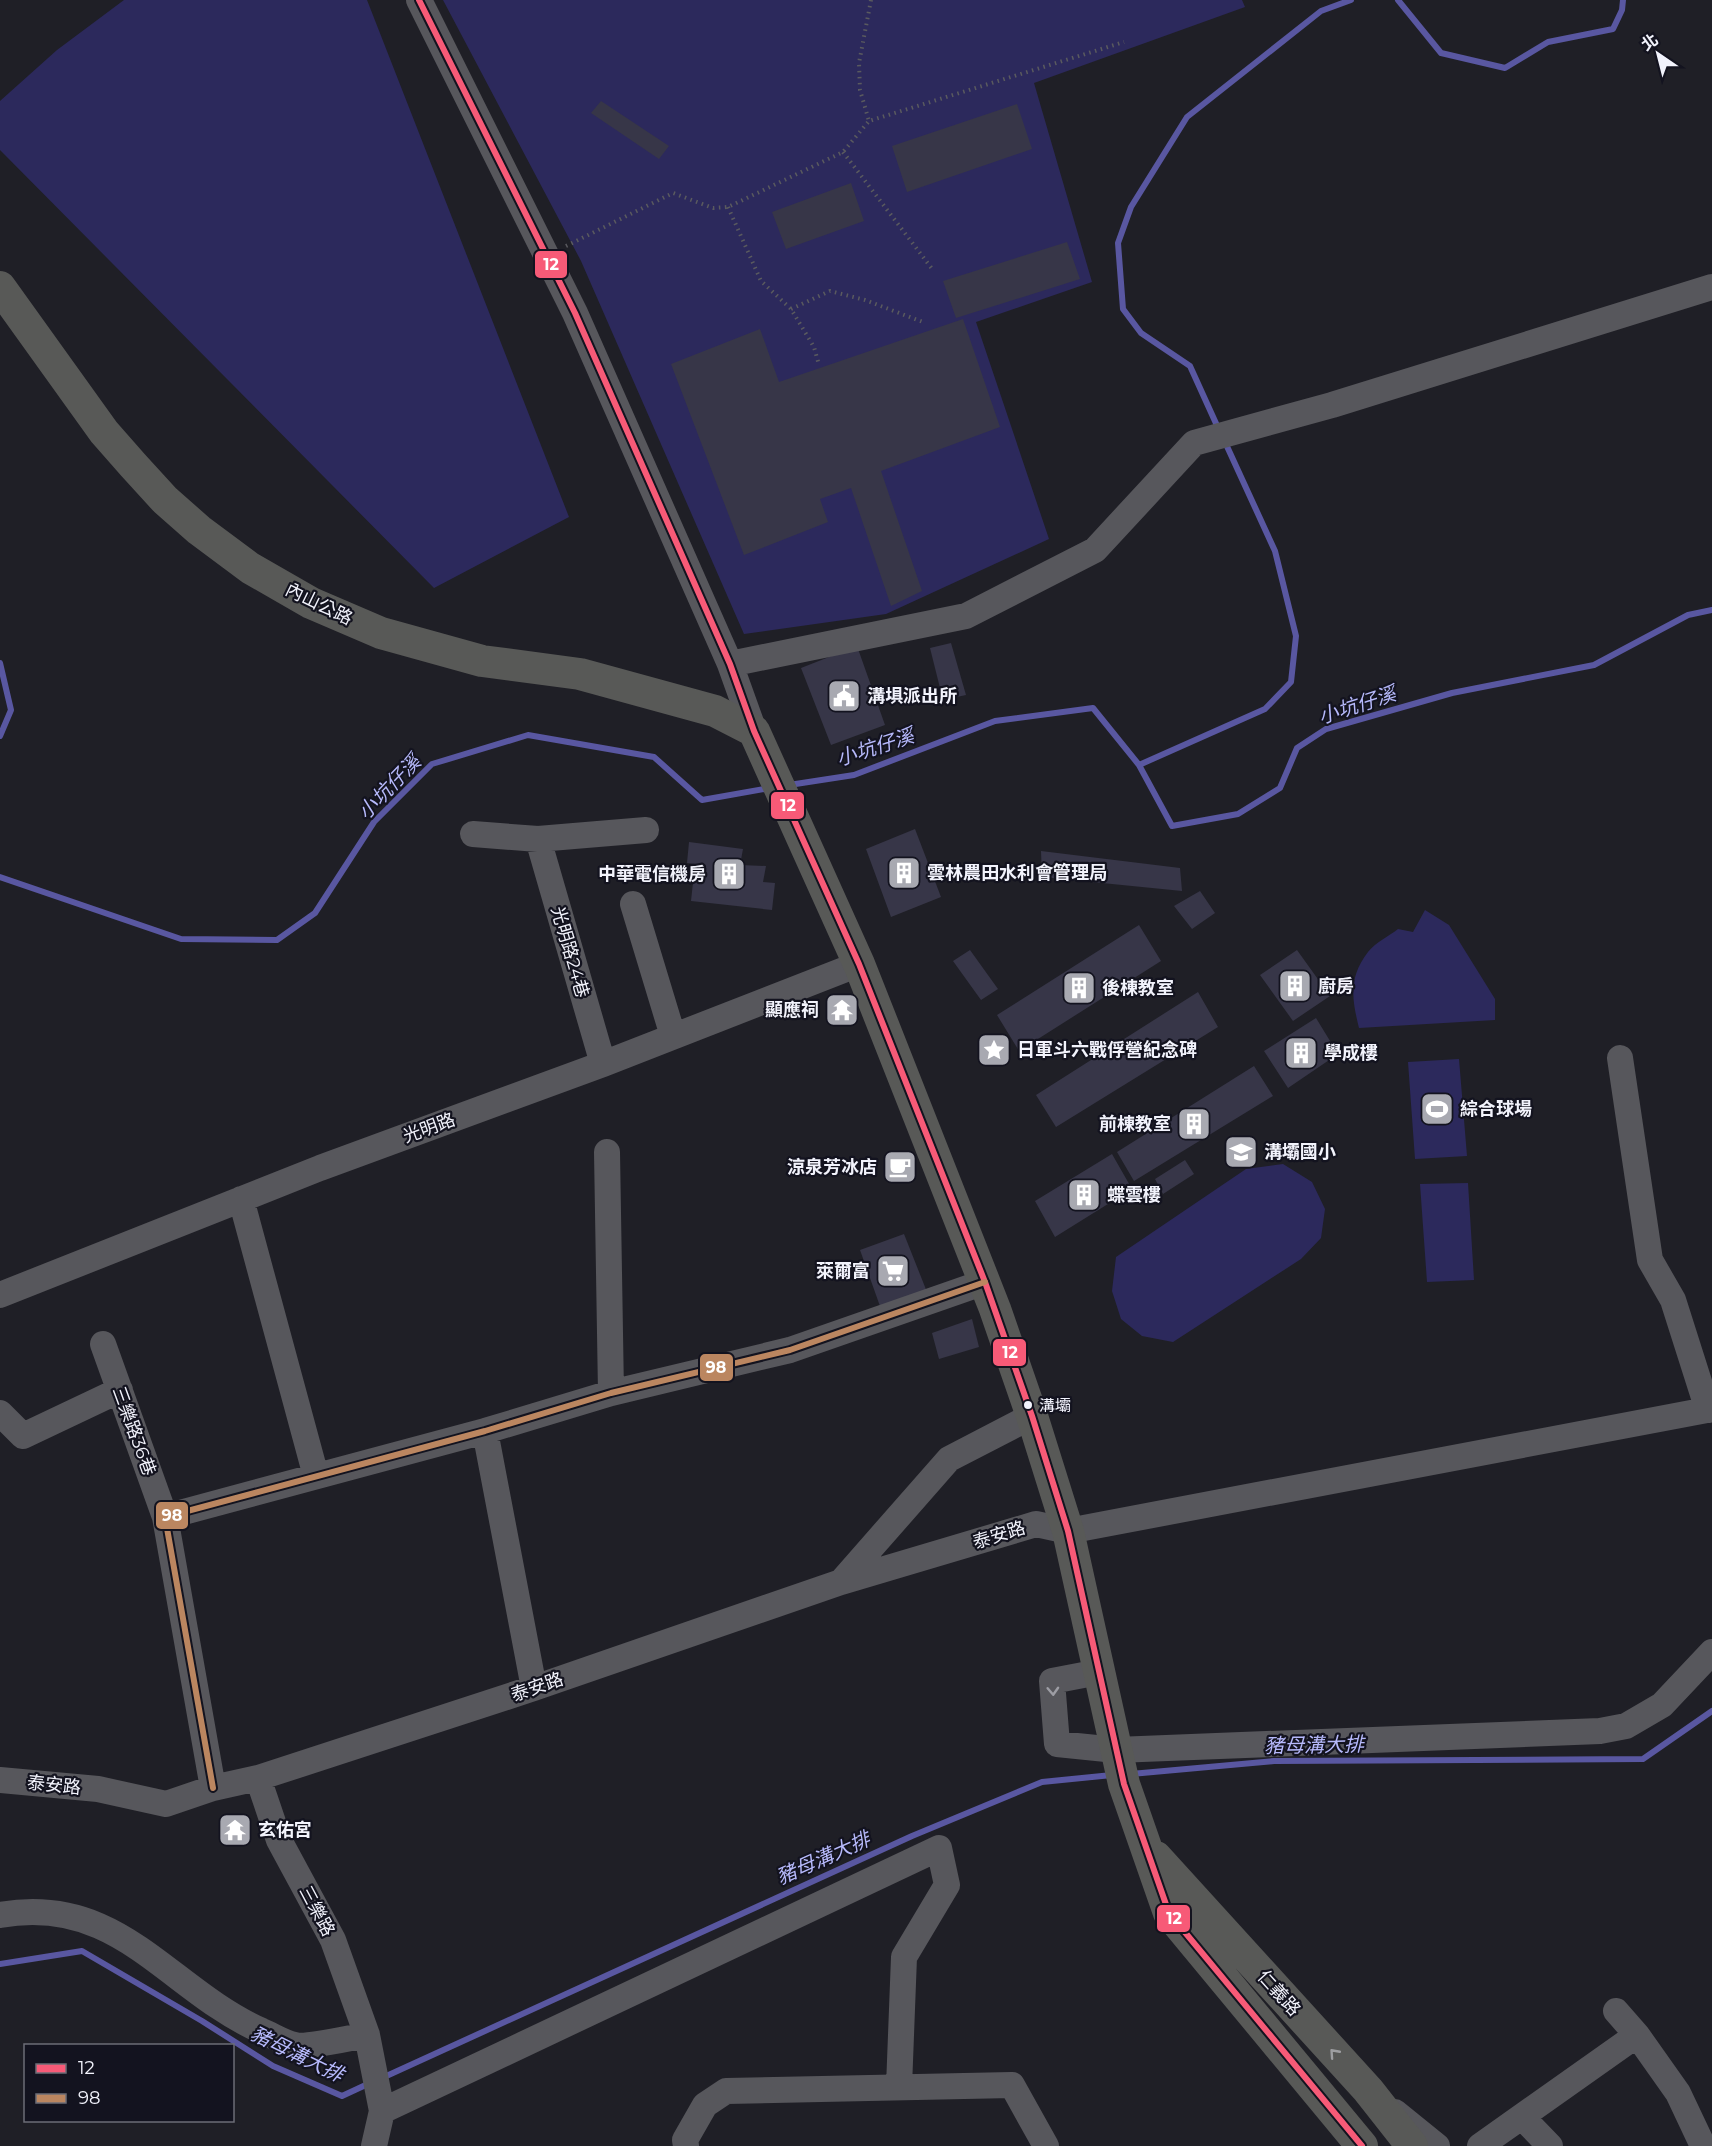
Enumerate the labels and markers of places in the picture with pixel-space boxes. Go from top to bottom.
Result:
public building icon: 溝埧派出所 [826,678,862,714]
place label: 溝埧派出所 [867,685,957,707]
building icon: 雲林農田水利會管理局 [886,855,922,891]
building icon: 中華電信機房 [711,856,747,892]
place label: 雲林農田水利會管理局 [927,862,1107,884]
place label: 中華電信機房 [598,863,706,885]
building icon: 廚房 [1277,968,1313,1004]
building icon: 後棟教室 [1061,970,1097,1006]
place label: 廚房 [1318,975,1354,997]
place label: 後棟教室 [1102,977,1174,999]
temple icon: 顯應祠 [824,992,860,1028]
place label: 顯應祠 [765,999,819,1021]
place icon: 日軍斗六戰俘營紀念碑 [976,1032,1012,1068]
building icon: 學成樓 [1283,1035,1319,1071]
place label: 日軍斗六戰俘營紀念碑 [1017,1039,1197,1061]
place label: 學成樓 [1324,1042,1378,1064]
sports icon: 綜合球場 [1419,1091,1455,1127]
place label: 綜合球場 [1460,1098,1532,1120]
building icon: 前棟教室 [1176,1106,1212,1142]
place label: 前棟教室 [1099,1113,1171,1135]
school or university icon: 溝壩國小 [1223,1134,1259,1170]
place label: 溝壩國小 [1264,1141,1336,1163]
cafe icon: 涼泉芳冰店 [882,1149,918,1185]
place label: 涼泉芳冰店 [787,1156,877,1178]
building icon: 蝶雲樓 [1066,1177,1102,1213]
place label: 蝶雲樓 [1107,1184,1161,1206]
supermarket icon: 萊爾富 [875,1253,911,1289]
place label: 萊爾富 [816,1260,870,1282]
place label: 溝壩 [1039,1396,1071,1415]
marker: 溝壩 [1022,1399,1034,1411]
temple icon: 玄佑宮 [217,1812,253,1848]
place label: 玄佑宮 [258,1819,312,1841]

